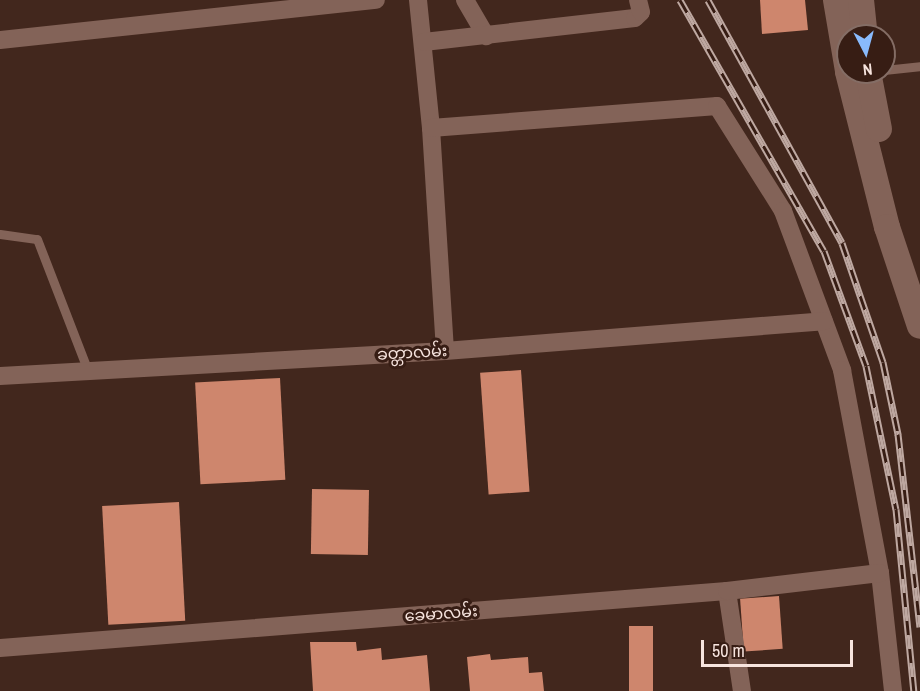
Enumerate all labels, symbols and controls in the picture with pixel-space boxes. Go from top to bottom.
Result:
north arrow [836,24,896,84]
text: N [862,58,874,81]
street label: ခတ္တာလမ်း [376,341,448,363]
street label: ခေမာလမ်း [404,601,478,625]
scale bar [704,628,856,666]
text: 50 m [712,638,745,663]

